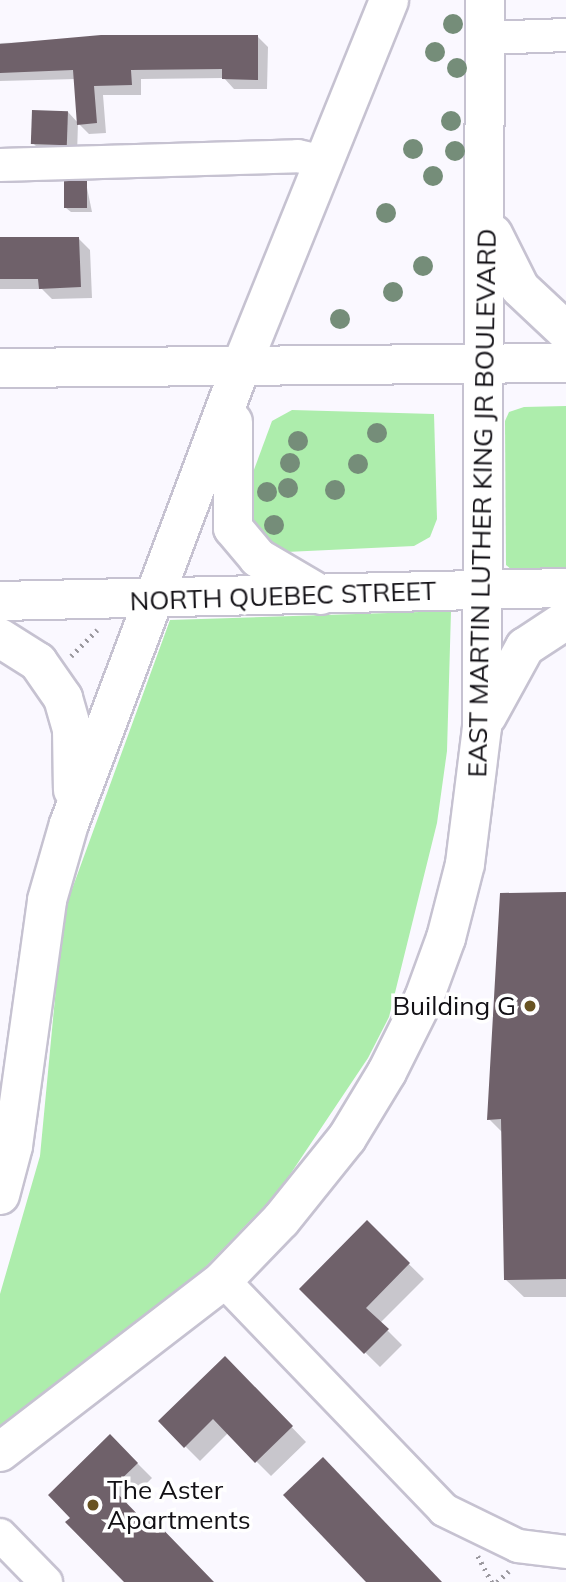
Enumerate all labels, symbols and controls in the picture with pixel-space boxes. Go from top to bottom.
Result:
street label: EAST MARTIN LUTHER KING JR BOULEVARD [462,228,502,778]
street label: NORTH QUEBEC STREET [129,575,437,617]
place label: Building G [392,990,516,1022]
marker: Building G [522,998,538,1014]
place label: The Aster Apartments [107,1474,251,1536]
marker: The Aster Apartments [85,1497,101,1513]

